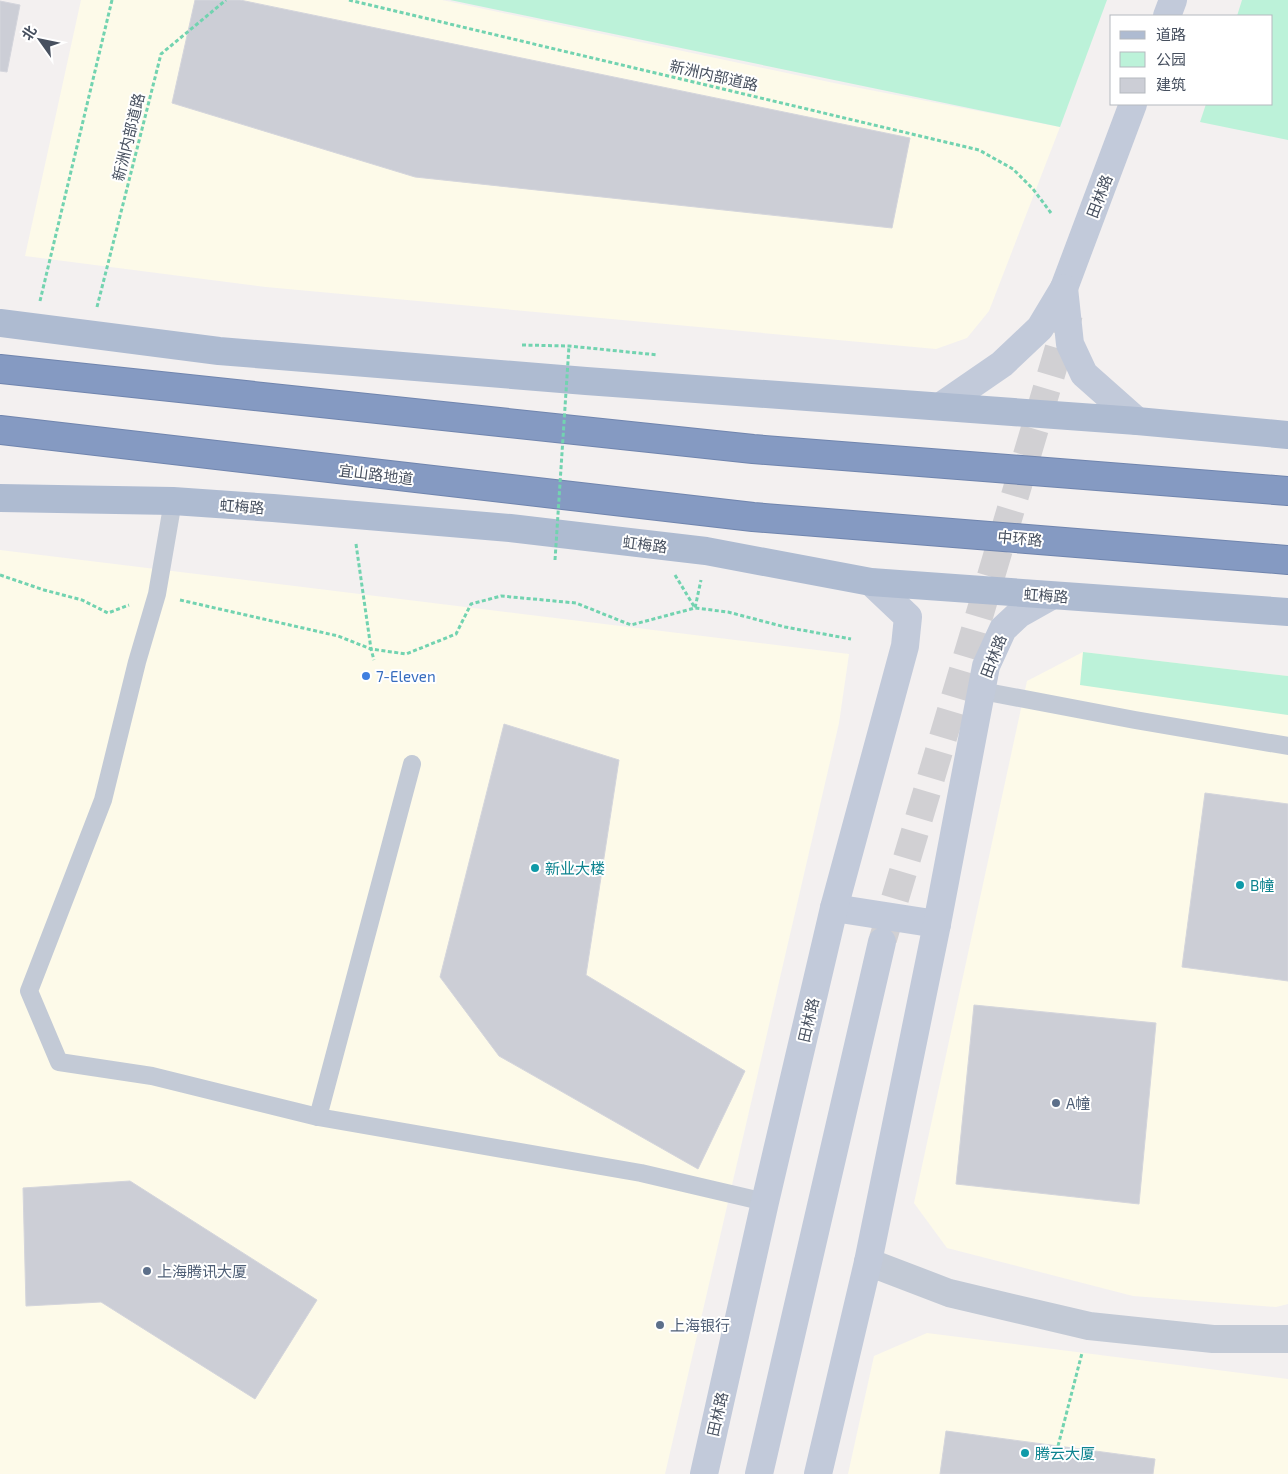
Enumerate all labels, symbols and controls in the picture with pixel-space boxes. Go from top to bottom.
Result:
north arrow [15,15,65,65]
legend [1110,15,1273,105]
text: 北 [18,22,40,43]
text: 道路 [1156,25,1186,43]
text: 公园 [1156,50,1186,68]
street label: 新洲内部道路 [668,56,760,94]
text: 建筑 [1156,75,1186,93]
street label: 新洲内部道路 [108,91,148,183]
street label: 田林路 [1083,172,1115,220]
street label: 宜山路地道 [338,460,414,488]
street label: 虹梅路 [219,495,265,517]
street label: 中环路 [997,527,1043,549]
street label: 虹梅路 [622,532,668,556]
street label: 虹梅路 [1023,584,1069,606]
street label: 田林路 [977,632,1009,680]
place label: 7-Eleven [376,667,436,685]
marker: 7-Eleven [360,670,372,682]
place label: 新业大楼 [545,859,605,877]
marker: 新业大楼 [529,862,541,874]
place label: B幢 [1250,876,1274,894]
marker: B幢 [1234,879,1246,891]
street label: 田林路 [794,996,822,1044]
place label: A幢 [1066,1094,1090,1112]
marker: A幢 [1050,1097,1062,1109]
place label: 上海腾讯大厦 [157,1262,247,1280]
marker: 上海腾讯大厦 [141,1265,153,1277]
place label: 上海银行 [670,1316,730,1334]
marker: 上海银行 [654,1319,666,1331]
street label: 田林路 [703,1390,731,1438]
place label: 腾云大厦 [1035,1444,1095,1462]
marker: 腾云大厦 [1019,1447,1031,1459]

